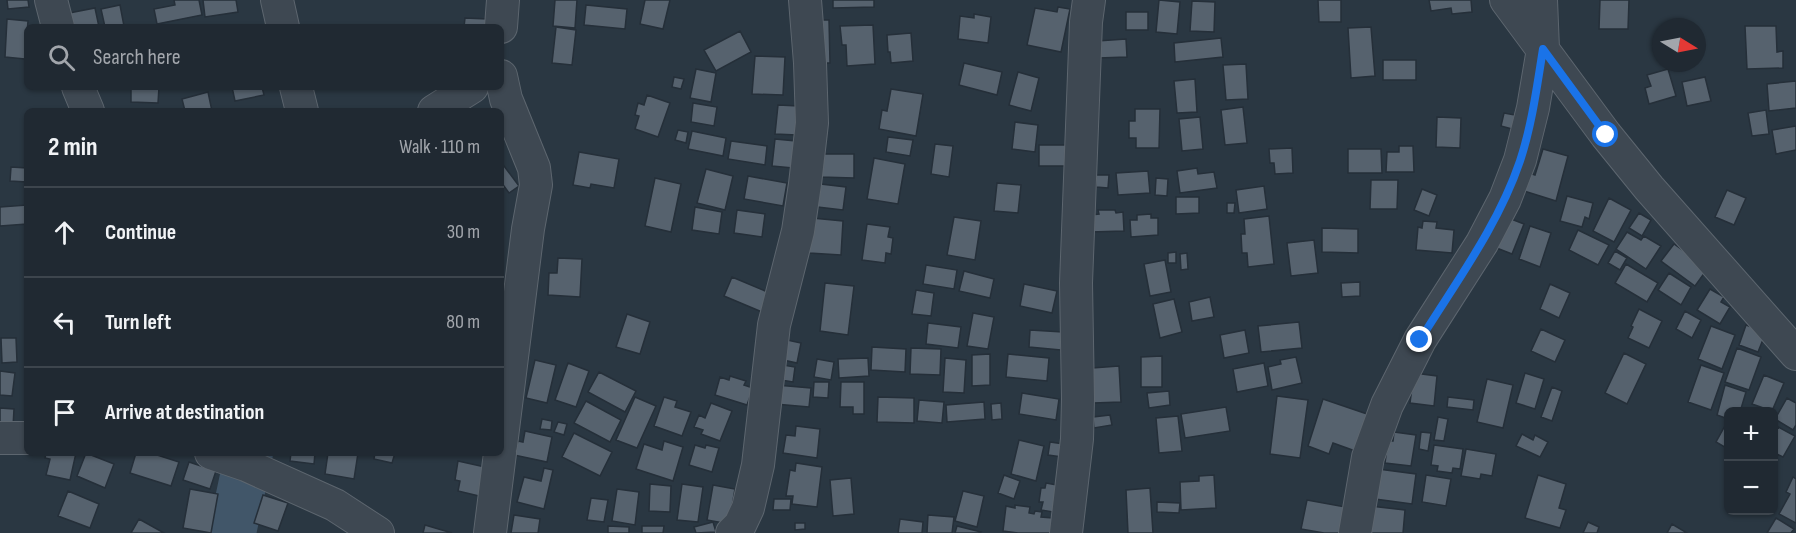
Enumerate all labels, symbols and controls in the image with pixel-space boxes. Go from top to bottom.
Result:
north arrow [1652,18,1706,72]
search box [24,24,504,90]
icon: search [45,41,78,74]
text: Search here [93,44,180,71]
route start [1592,121,1618,147]
text: 2 min [48,132,98,163]
text: Walk · 110 m [399,135,480,159]
icon: ahead [48,216,81,249]
text: Continue [105,219,176,246]
text: 30 m [447,220,480,244]
icon: left [48,306,81,339]
text: Turn left [105,309,171,336]
text: 80 m [446,310,480,334]
route end [1406,326,1432,352]
icon: arrive [48,396,81,429]
text: Arrive at destination [105,399,264,426]
map controls [1724,407,1778,515]
button: + [1724,407,1778,461]
button: − [1724,461,1778,515]

